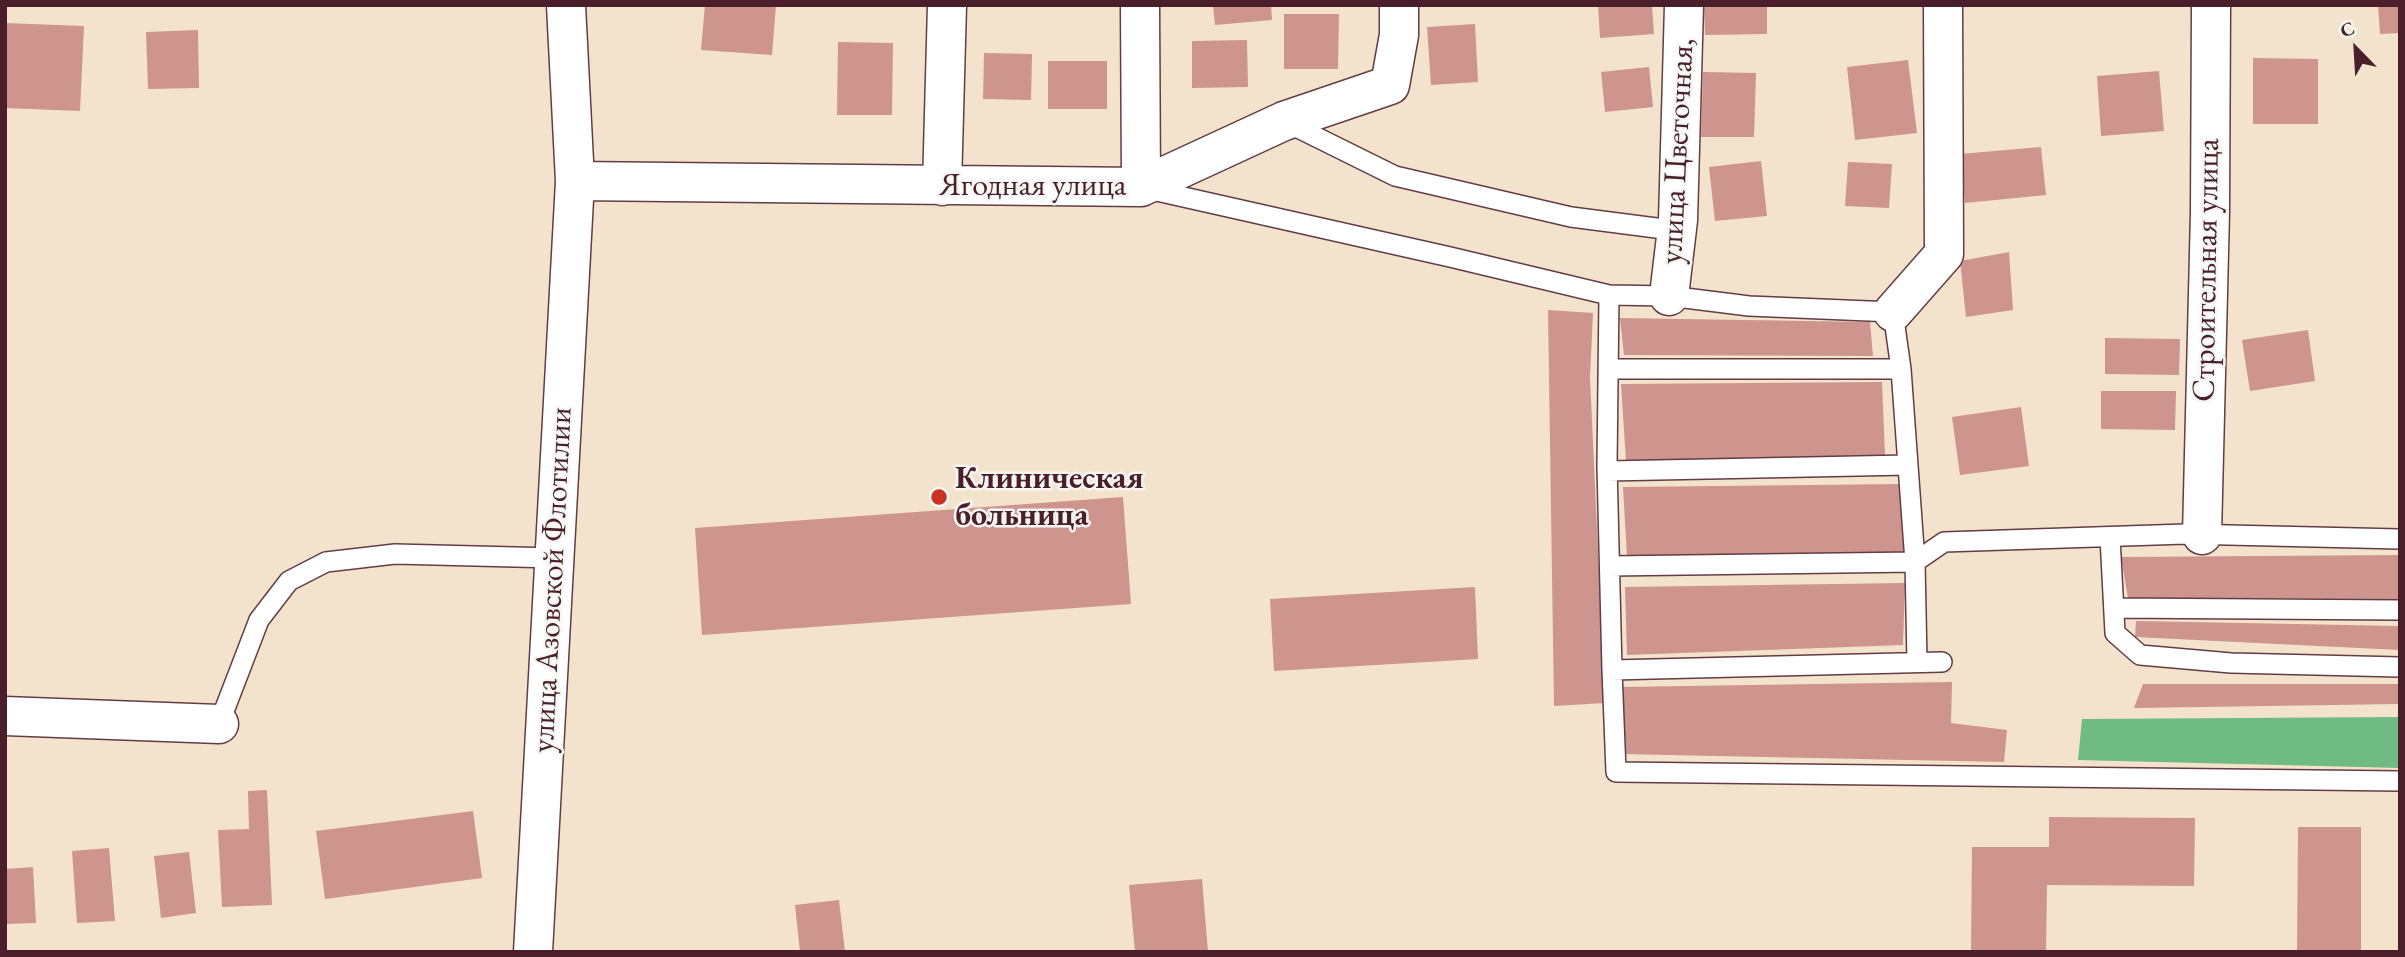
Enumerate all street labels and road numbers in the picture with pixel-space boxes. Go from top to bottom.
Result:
street label: улица Цветочная, [1653,37,1703,265]
street label: Строительная улица [2186,138,2228,402]
street label: Ягодная улица [939,167,1127,205]
street label: улица Азовской Флотилии [525,406,581,754]

